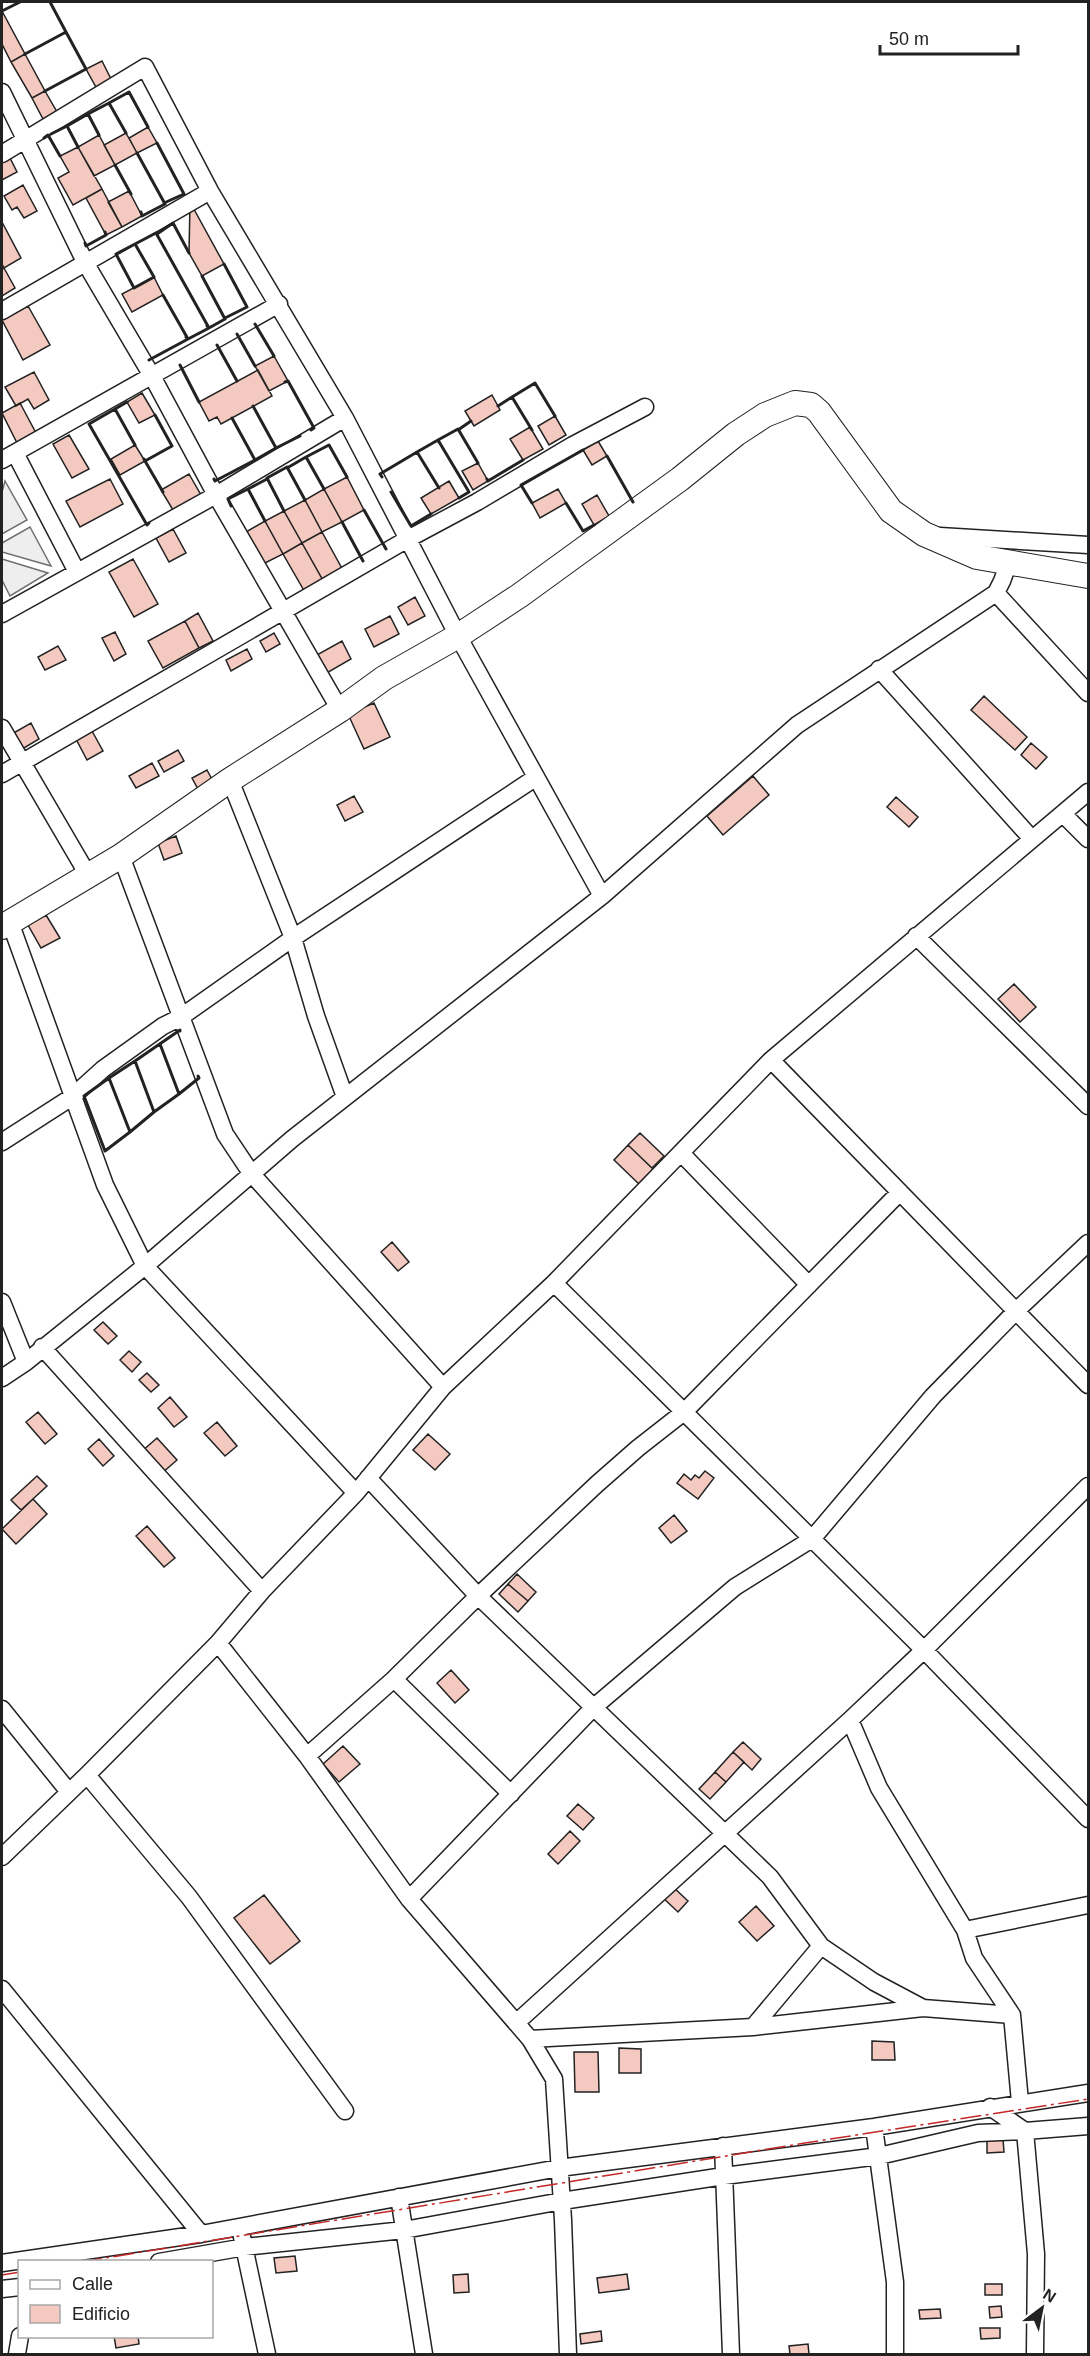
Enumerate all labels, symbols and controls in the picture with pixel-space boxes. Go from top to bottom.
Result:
scale bar [880,18,1018,56]
text: 50 m [889,29,929,49]
legend [18,2260,213,2338]
text: Calle [72,2274,113,2294]
north arrow [1012,2278,1072,2338]
text: N [1040,2285,1059,2306]
text: Edificio [72,2304,130,2324]

